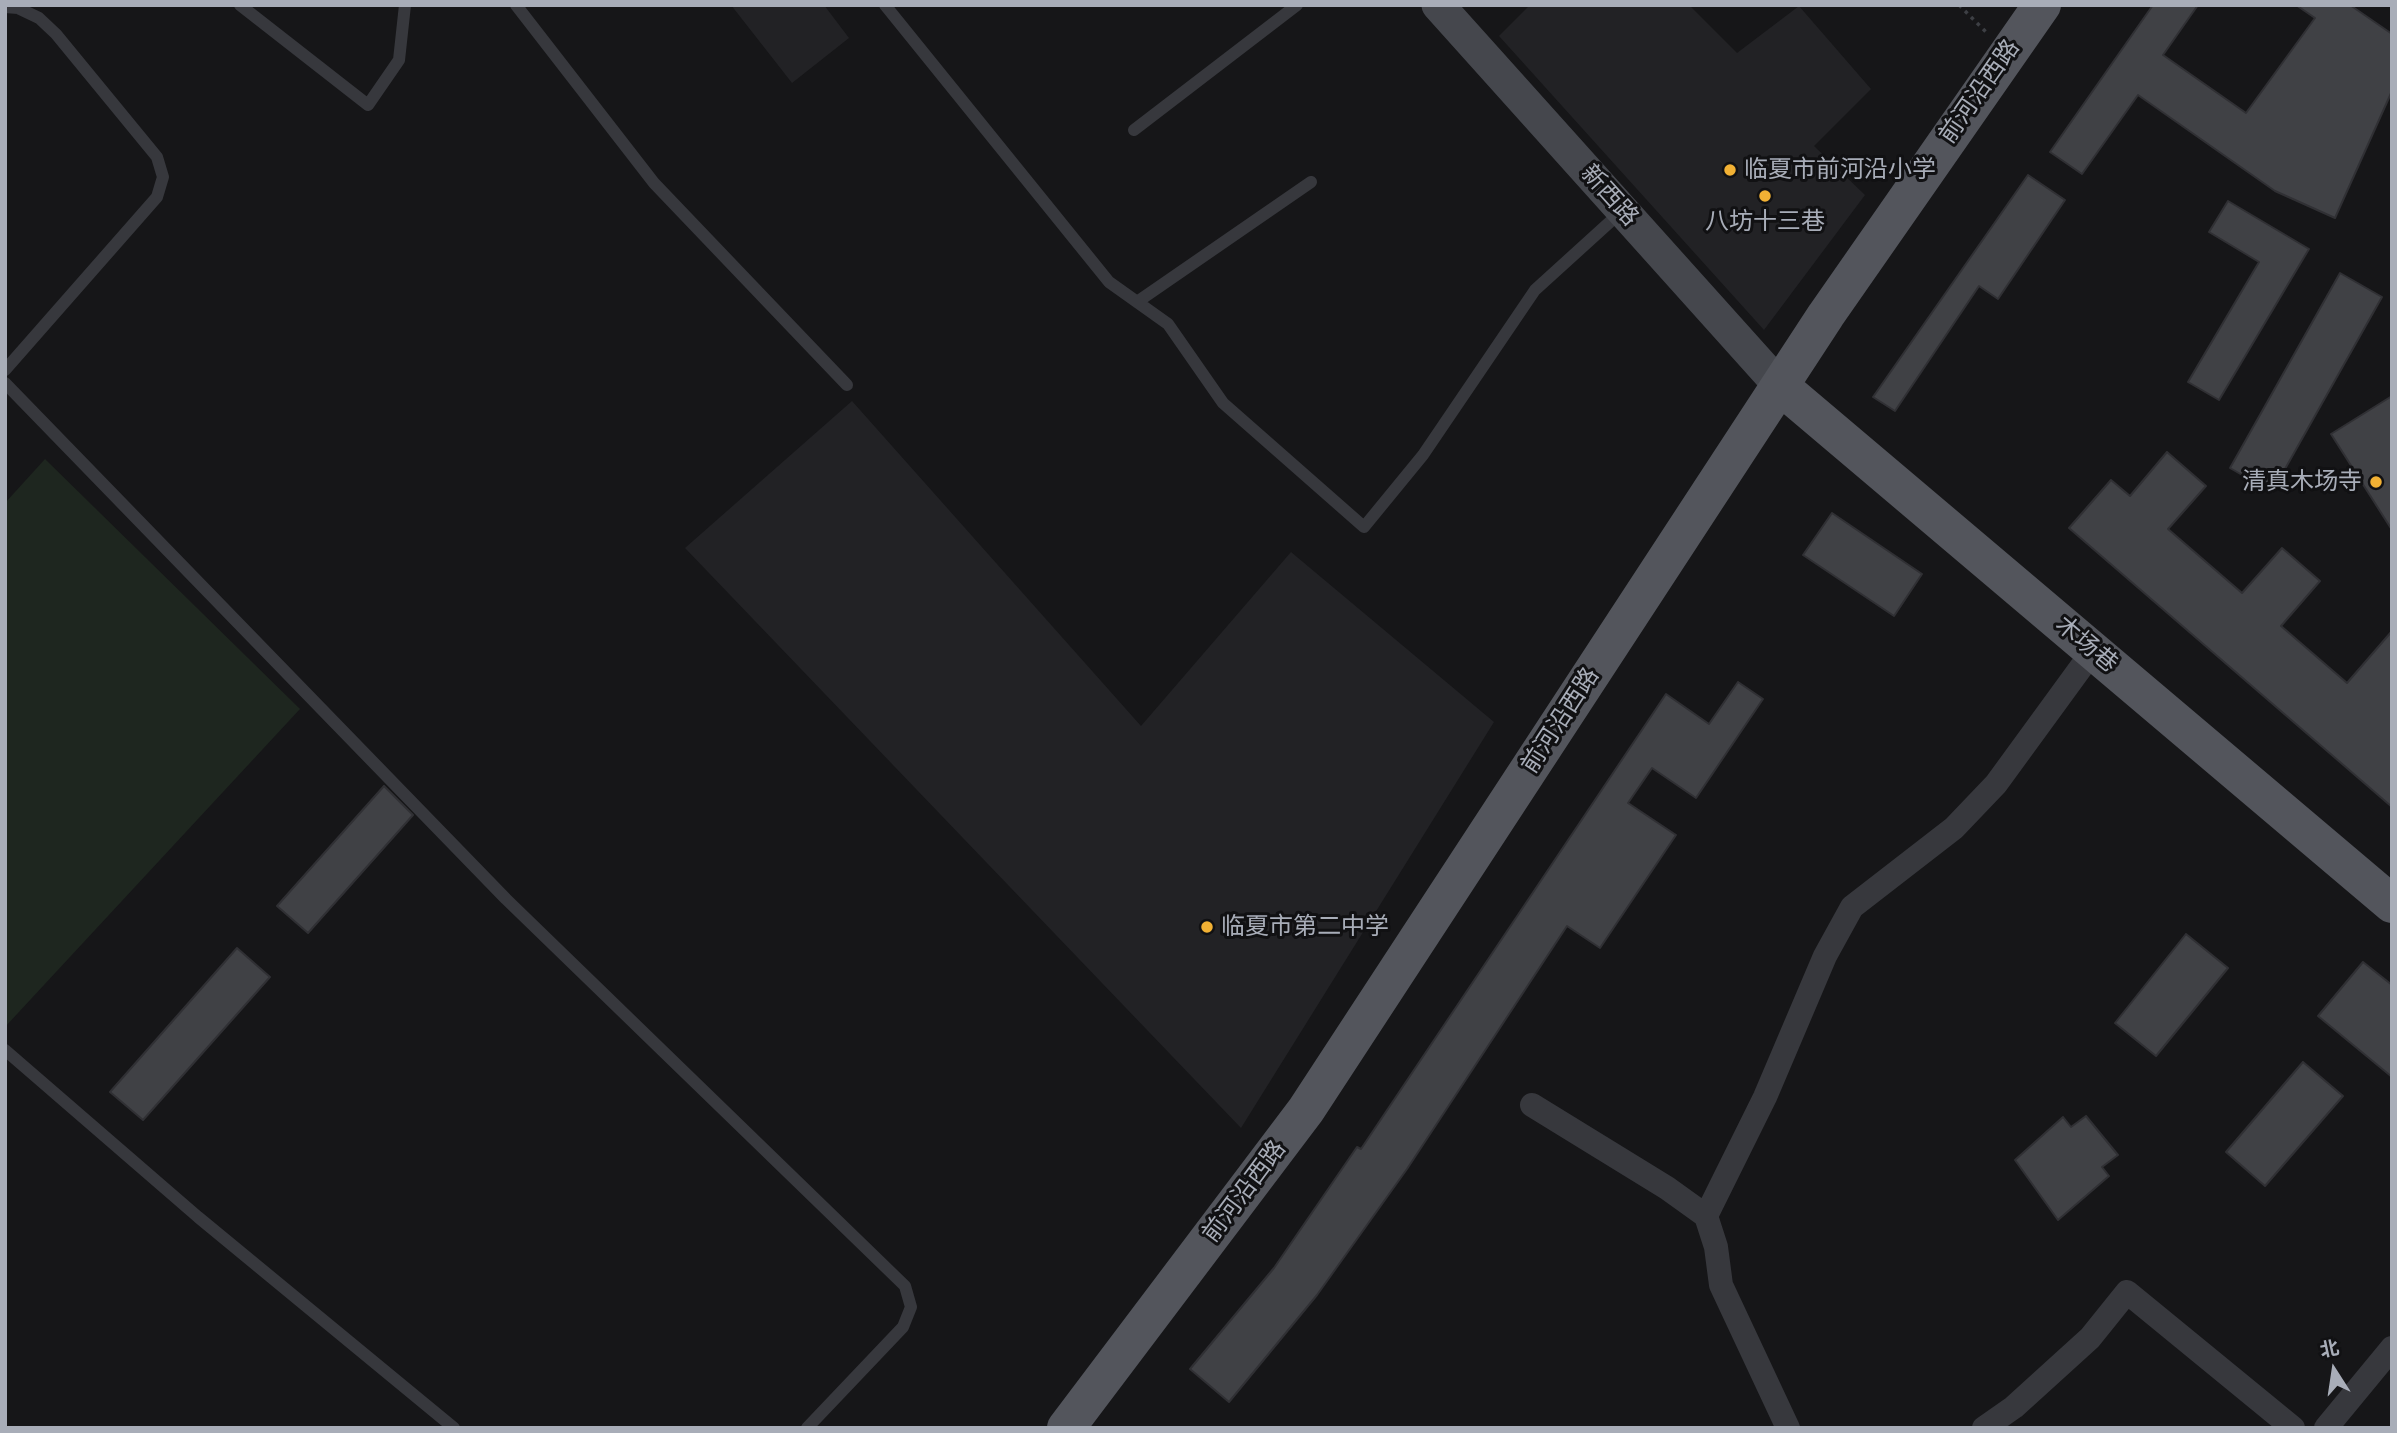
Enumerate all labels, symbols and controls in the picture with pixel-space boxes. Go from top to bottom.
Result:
street label: 前河沿西路 [1934,35,2026,149]
place label: 临夏市前河沿小学 [1744,156,1936,184]
street label: 新西路 [1574,160,1644,232]
marker: 临夏市前河沿小学 [1722,162,1738,178]
marker: 八坊十三巷 [1757,188,1773,204]
place label: 八坊十三巷 [1705,208,1825,236]
place label: 清真木场寺 [2242,468,2362,496]
marker: 清真木场寺 [2368,474,2384,490]
street label: 木场巷 [2049,611,2123,679]
street label: 前河沿西路 [1516,663,1606,779]
place label: 临夏市第二中学 [1221,913,1389,941]
marker: 临夏市第二中学 [1199,919,1215,935]
street label: 前河沿西路 [1197,1135,1293,1249]
north arrow [2299,1335,2369,1405]
text: 北 [2318,1335,2341,1363]

